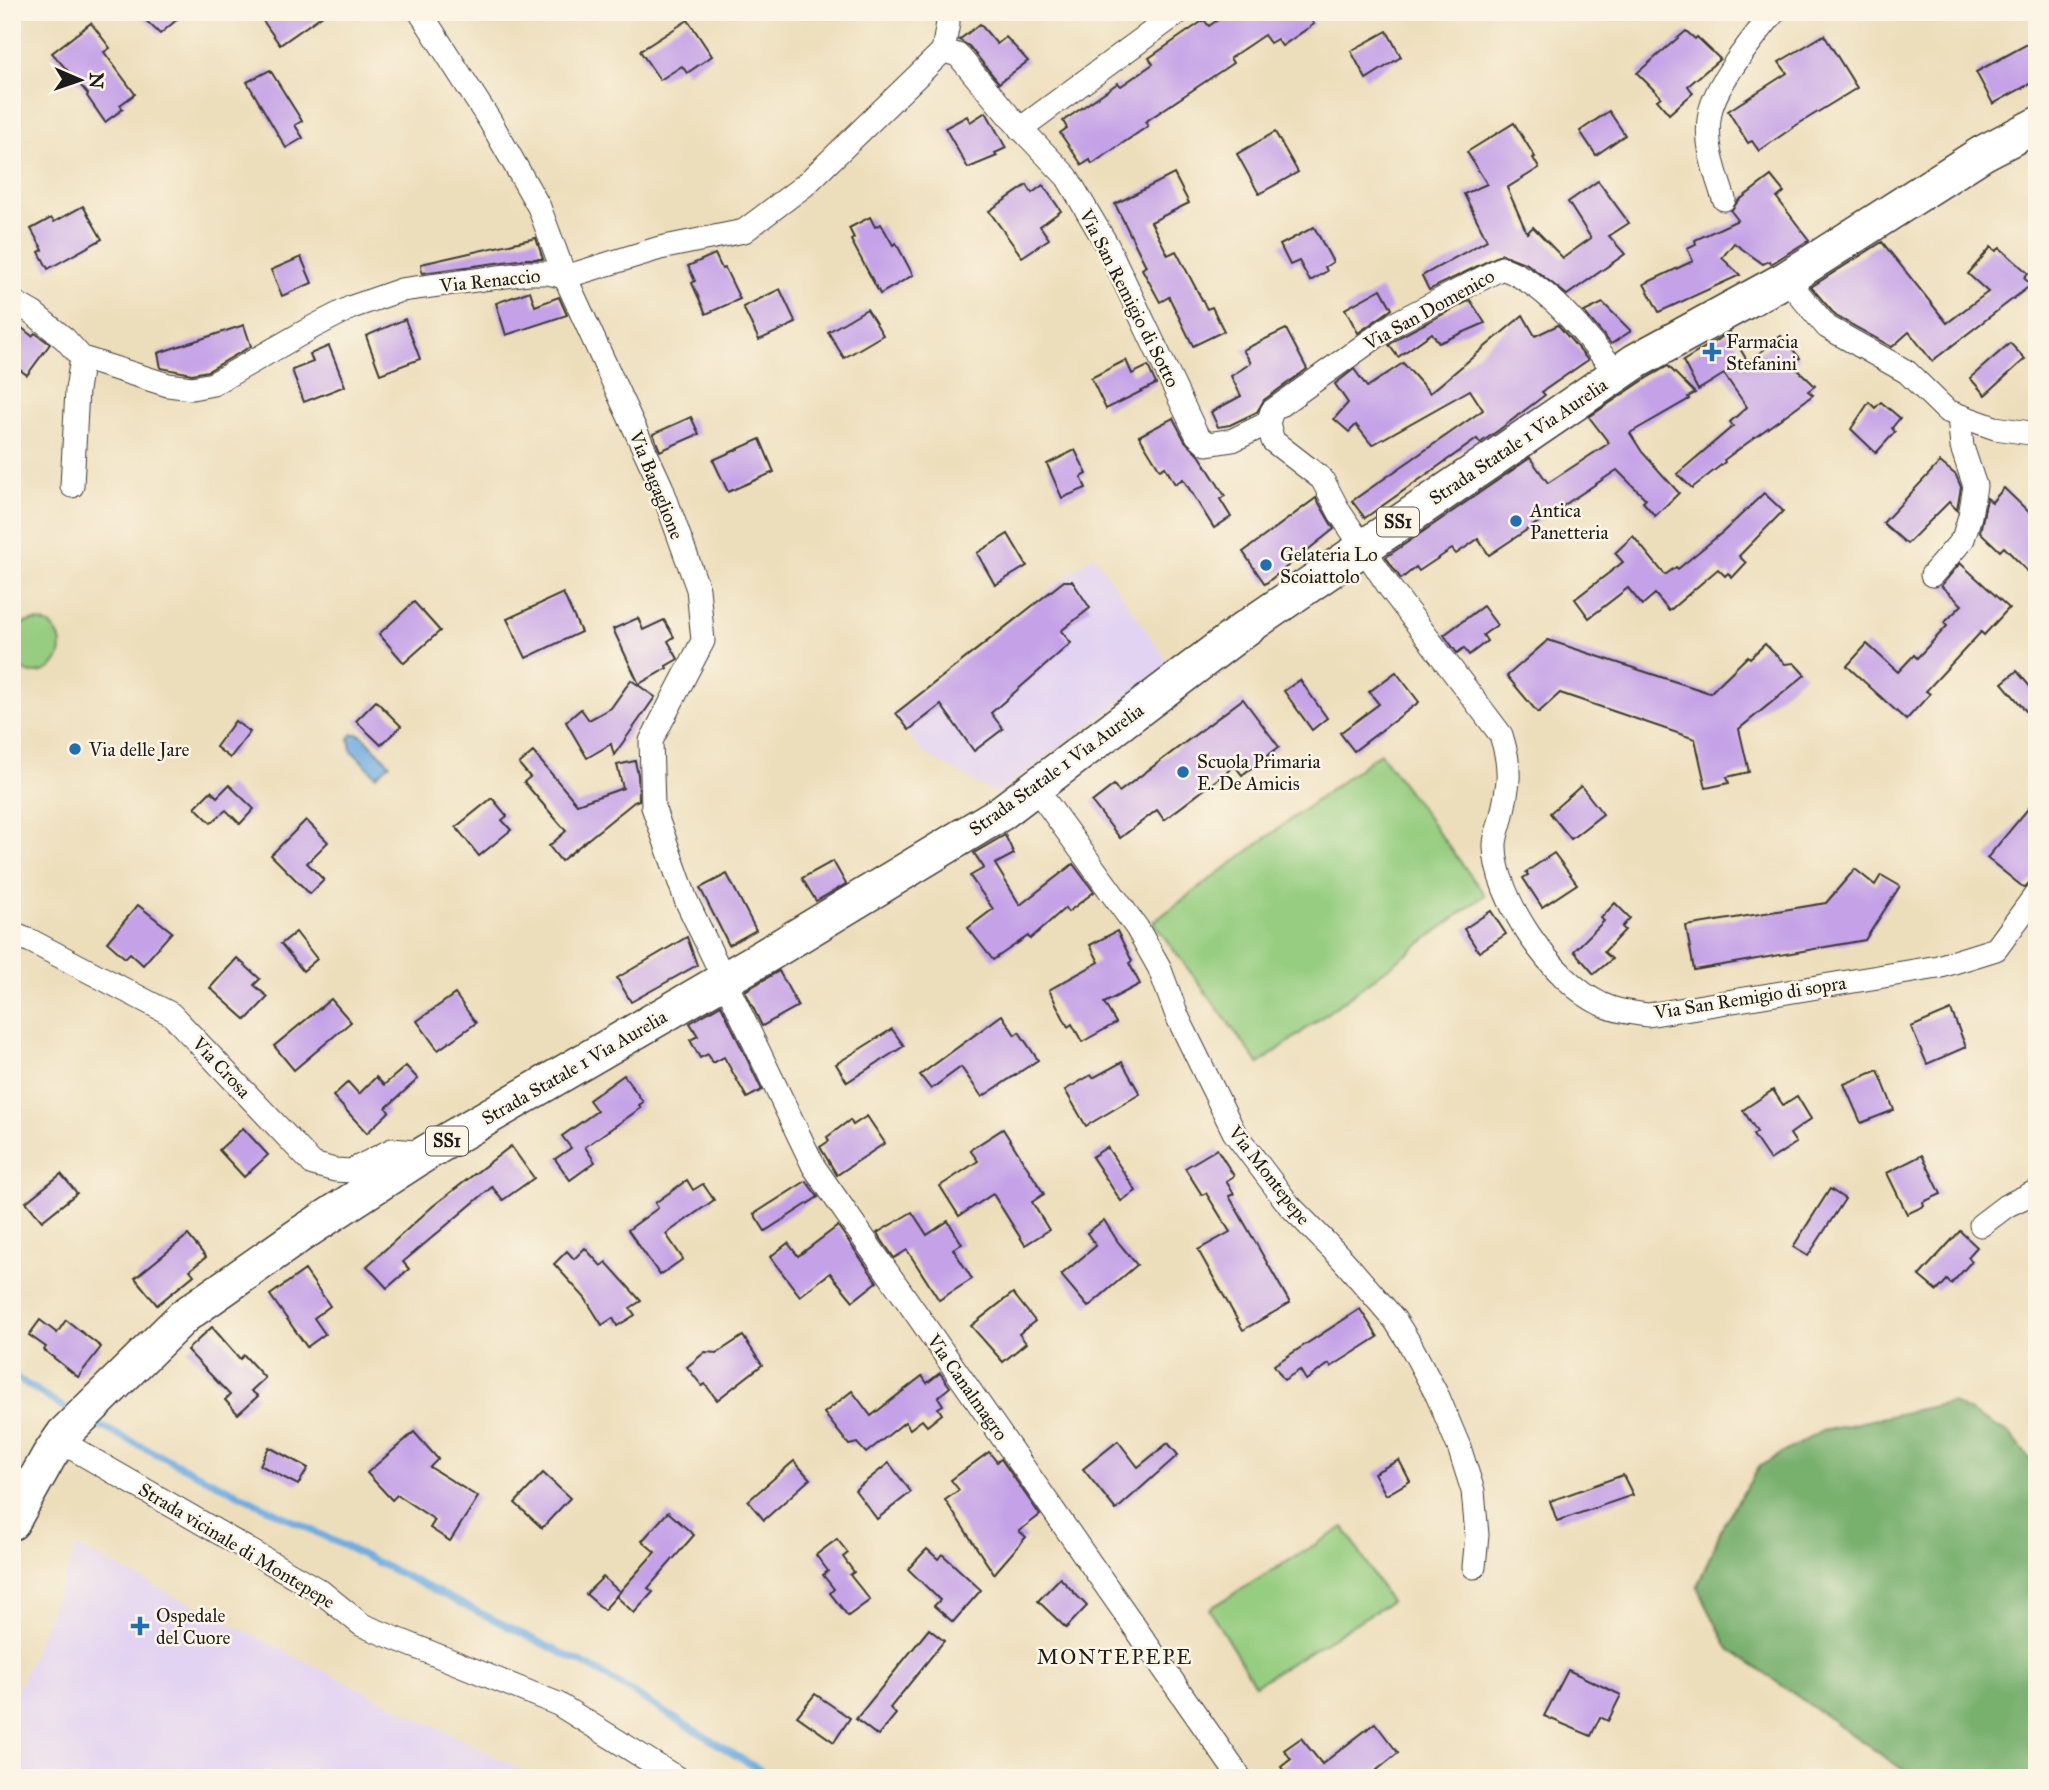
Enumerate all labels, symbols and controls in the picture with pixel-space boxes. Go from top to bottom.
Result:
north arrow [46,46,116,116]
text: N [85,72,108,89]
street label: Via San Remigio di Sotto [1073,204,1185,392]
street label: Via Renaccio [438,264,542,297]
street label: Via San Domenico [1359,264,1499,355]
place label: Farmacia Stefanini [1726,330,1799,375]
marker: Farmacia Stefanini [1704,344,1720,360]
street label: Strada Statale 1 Via Aurelia [1425,373,1613,510]
street label: Via Bagaglione [623,427,689,543]
place label: Antica Panetteria [1529,499,1609,544]
road number: SS1 [1377,508,1419,536]
marker: Antica Panetteria [1508,513,1524,529]
place label: Gelateria Lo Scoiattolo [1280,543,1378,588]
marker: Gelateria Lo Scoiattolo [1258,557,1274,573]
street label: Strada Statale 1 Via Aurelia [965,698,1149,840]
place label: Via delle Jare [88,738,189,762]
marker: Via delle Jare [67,741,83,757]
place label: Scuola Primaria E. De Amicis [1197,750,1321,795]
marker: Scuola Primaria E. De Amicis [1175,764,1191,780]
street label: Via San Remigio di sopra [1651,971,1849,1025]
street label: Strada Statale 1 Via Aurelia [478,1004,672,1130]
street label: Via Crosa [187,1031,256,1103]
street label: Via Montepepe [1223,1120,1315,1229]
road number: SS1 [426,1126,468,1156]
street label: Via Canalmagro [921,1329,1013,1446]
street label: Strada vicinale di Montepepe [134,1478,339,1613]
place label: Ospedale del Cuore [156,1604,230,1649]
marker: Ospedale del Cuore [130,1616,150,1636]
district label: MONTEPEPE [1037,1644,1193,1670]

